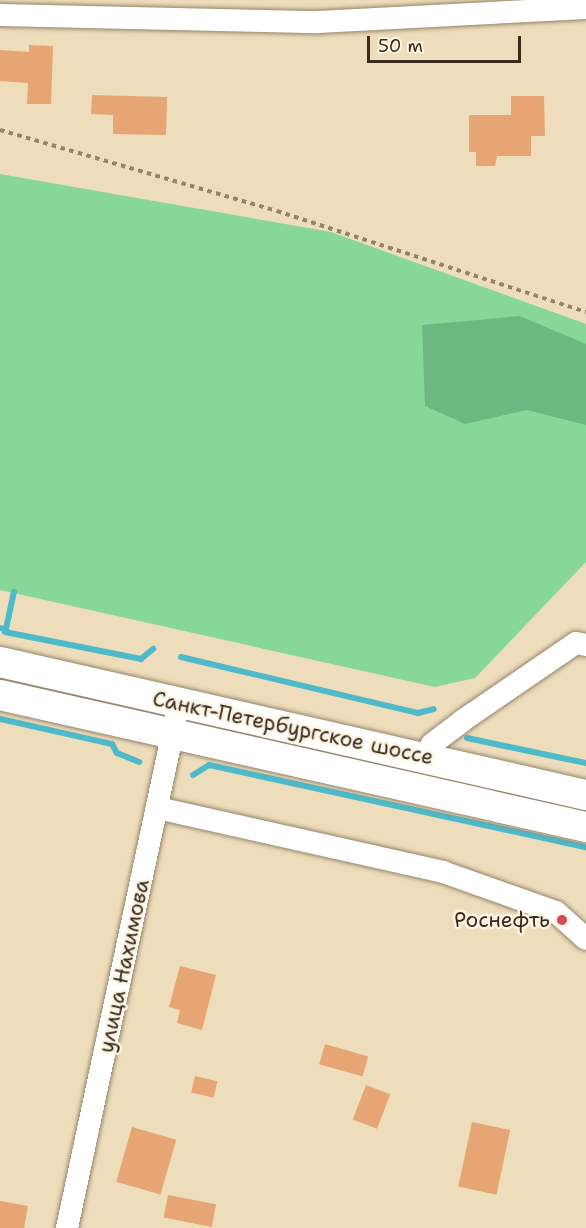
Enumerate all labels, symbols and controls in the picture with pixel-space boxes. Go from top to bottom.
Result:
scale bar [370,24,524,62]
text: 50 m [378,34,423,58]
street label: Санкт-Петербургское шоссе [150,686,436,770]
street label: улица Нахимова [93,877,155,1055]
place label: Роснефть [454,907,550,933]
marker: Роснефть [555,913,569,927]

